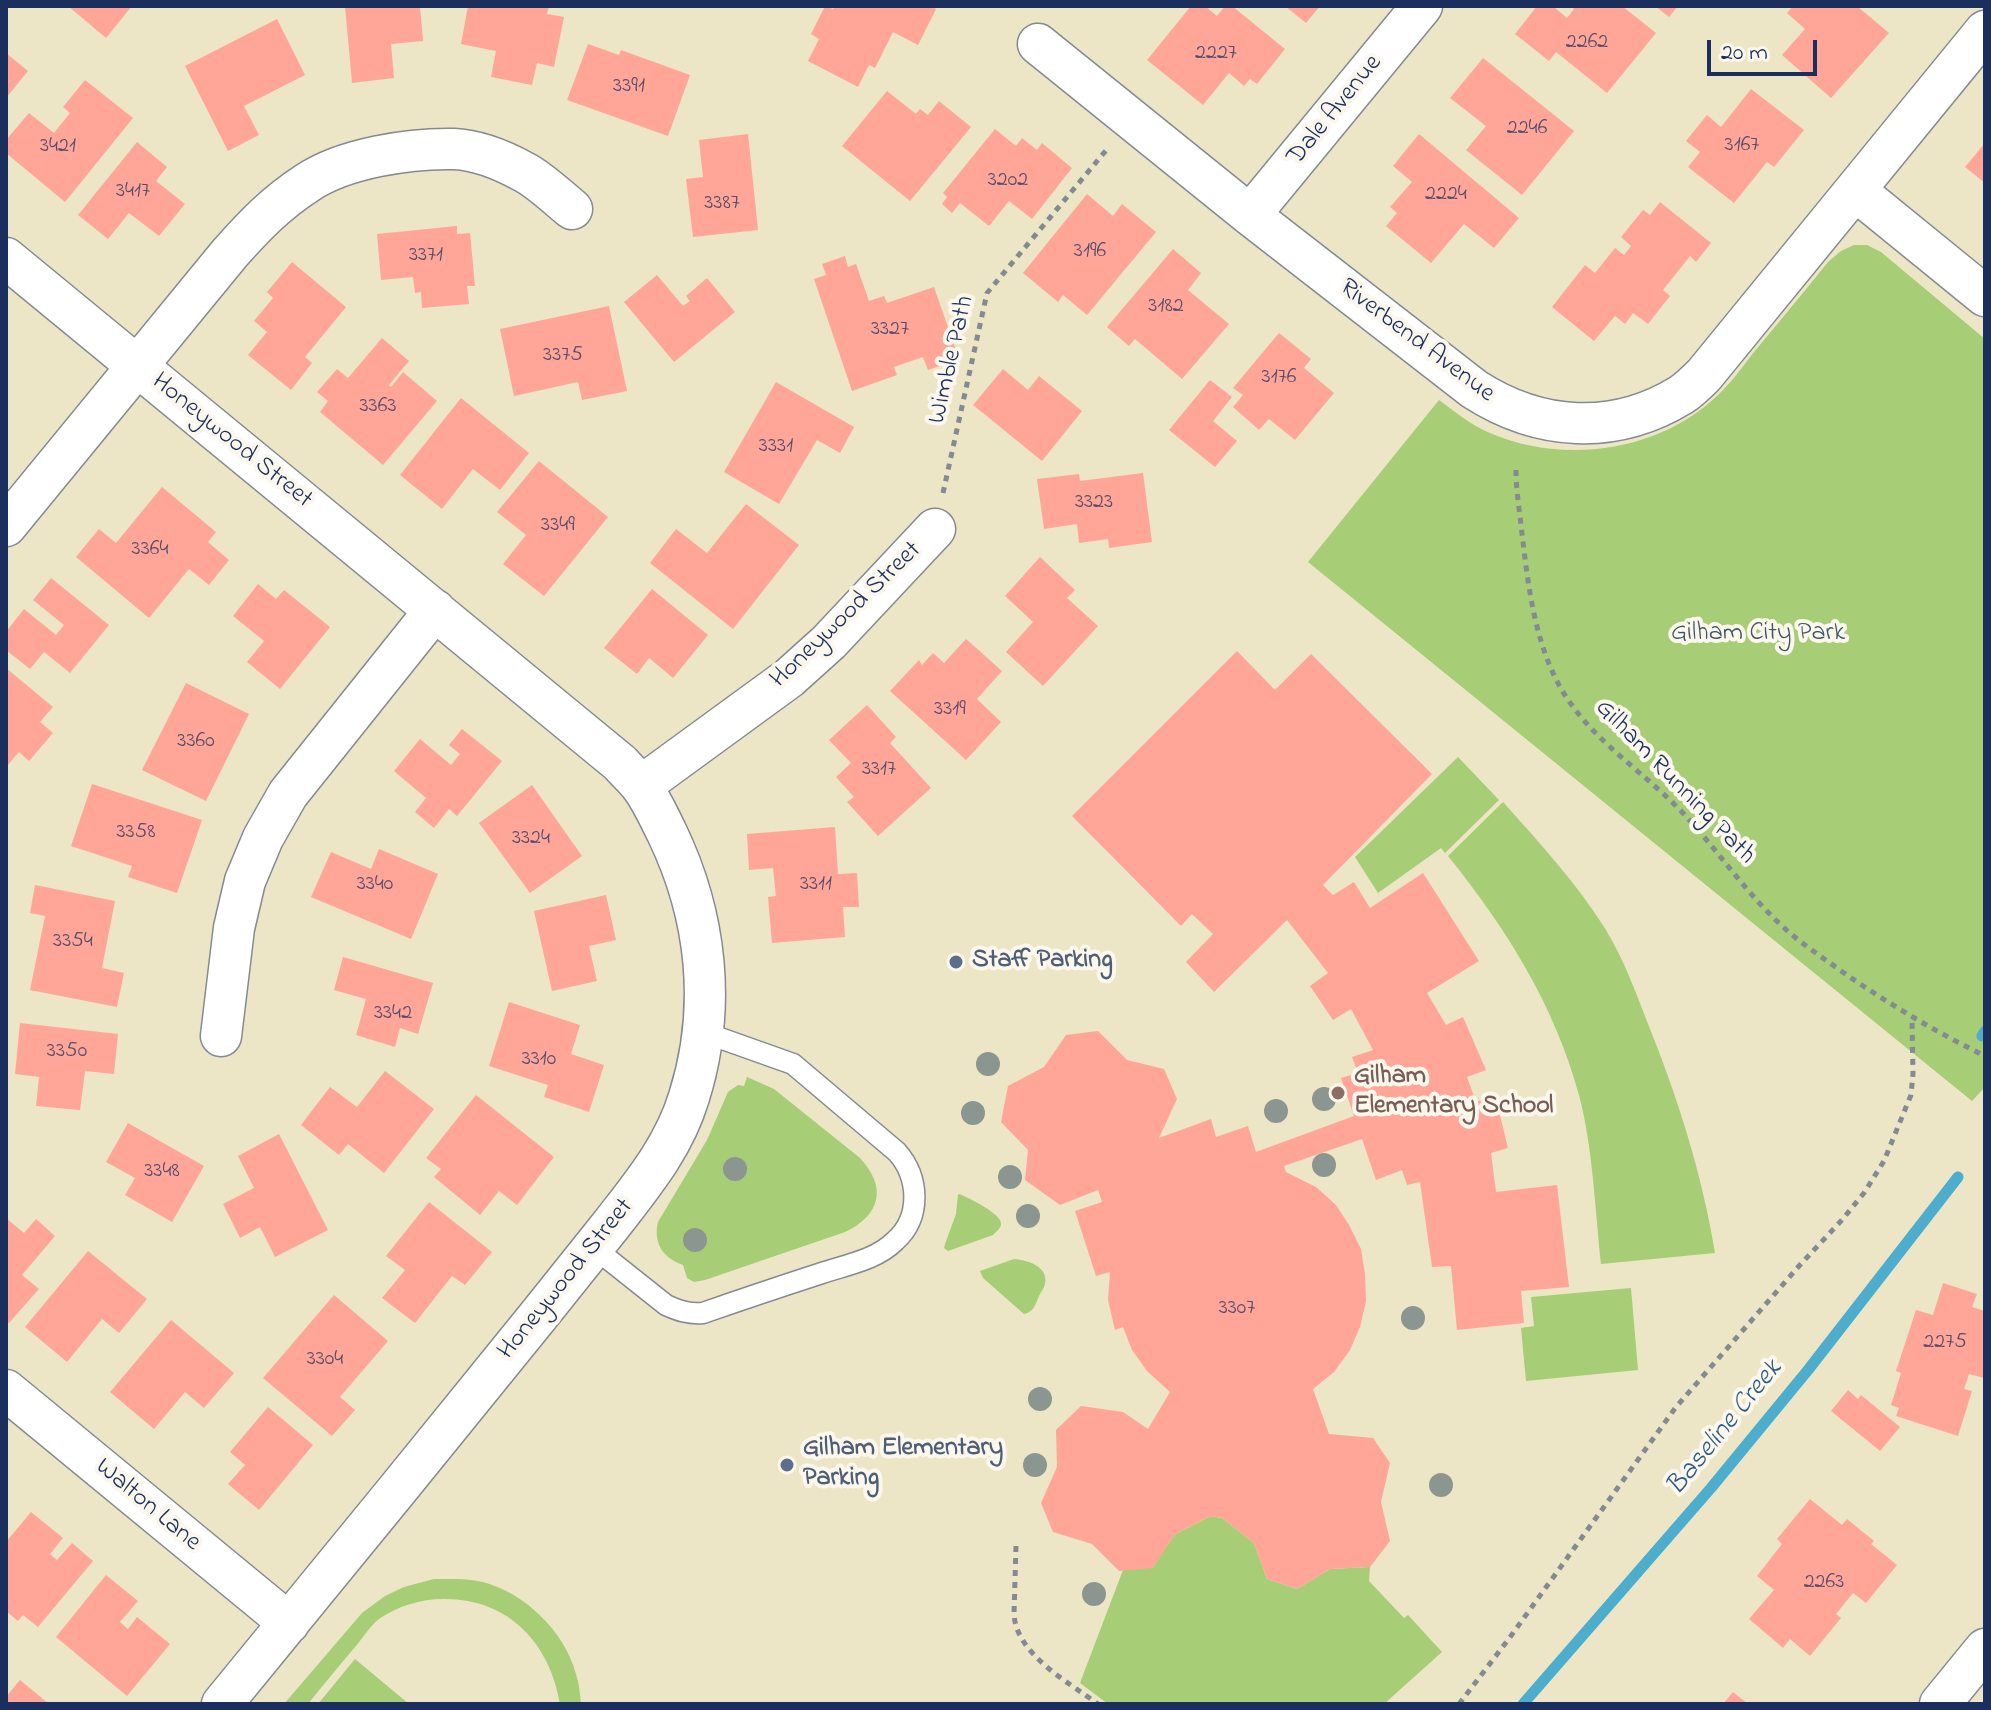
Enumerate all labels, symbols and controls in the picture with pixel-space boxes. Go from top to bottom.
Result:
scale bar [1711,24,1821,74]
house number: 2262 [1566,30,1608,56]
text: 20 m [1721,36,1768,71]
house number: 2227 [1195,41,1237,67]
street label: Dale Avenue [1282,49,1390,173]
house number: 3391 [613,74,645,100]
house number: 2246 [1507,116,1547,142]
house number: 3167 [1725,133,1759,159]
house number: 3421 [40,134,76,160]
house number: 3202 [988,168,1028,194]
house number: 3417 [116,179,150,205]
house number: 2224 [1425,182,1467,208]
house number: 3387 [704,191,740,217]
house number: 3196 [1074,239,1106,265]
house number: 3371 [409,243,443,269]
street label: Riverbend Avenue [1332,273,1500,411]
street label: Wimble Path [923,293,983,427]
house number: 3182 [1148,294,1184,320]
house number: 3327 [871,317,909,343]
house number: 3375 [543,343,583,369]
house number: 3176 [1262,365,1296,391]
street label: Honeywood Street [144,368,318,516]
house number: 3363 [360,394,396,420]
house number: 3331 [759,434,793,460]
house number: 3323 [1075,490,1113,516]
house number: 3349 [541,513,575,539]
street label: Honeywood Street [765,536,929,696]
house number: 3364 [132,537,168,563]
park label: Gilham City Park [1671,619,1845,651]
street label: Gilham Running Path [1587,694,1761,872]
house number: 3319 [934,697,966,723]
house number: 3360 [177,729,215,755]
house number: 3317 [862,757,896,783]
house number: 3358 [116,820,156,846]
house number: 3324 [512,826,550,852]
house number: 3340 [357,872,393,898]
house number: 3311 [800,872,832,898]
house number: 3354 [53,929,93,955]
place label: Staff Parking [972,946,1113,978]
marker: Staff Parking [947,953,965,971]
house number: 3342 [374,1001,412,1027]
house number: 3350 [47,1039,87,1065]
house number: 3310 [522,1047,556,1073]
place label: Gilham Elementary School [1354,1062,1553,1124]
marker: Gilham Elementary School [1329,1084,1347,1102]
house number: 3348 [144,1159,180,1185]
street label: Honeywood Street [493,1193,641,1367]
house number: 3307 [1219,1296,1255,1322]
house number: 2275 [1923,1330,1967,1356]
house number: 3304 [307,1347,343,1373]
water label: Baseline Creek [1661,1354,1791,1504]
place label: Gilham Elementary Parking [803,1434,1003,1496]
street label: Walton Lane [88,1453,206,1559]
marker: Gilham Elementary Parking [778,1456,796,1474]
house number: 2263 [1804,1570,1844,1596]

